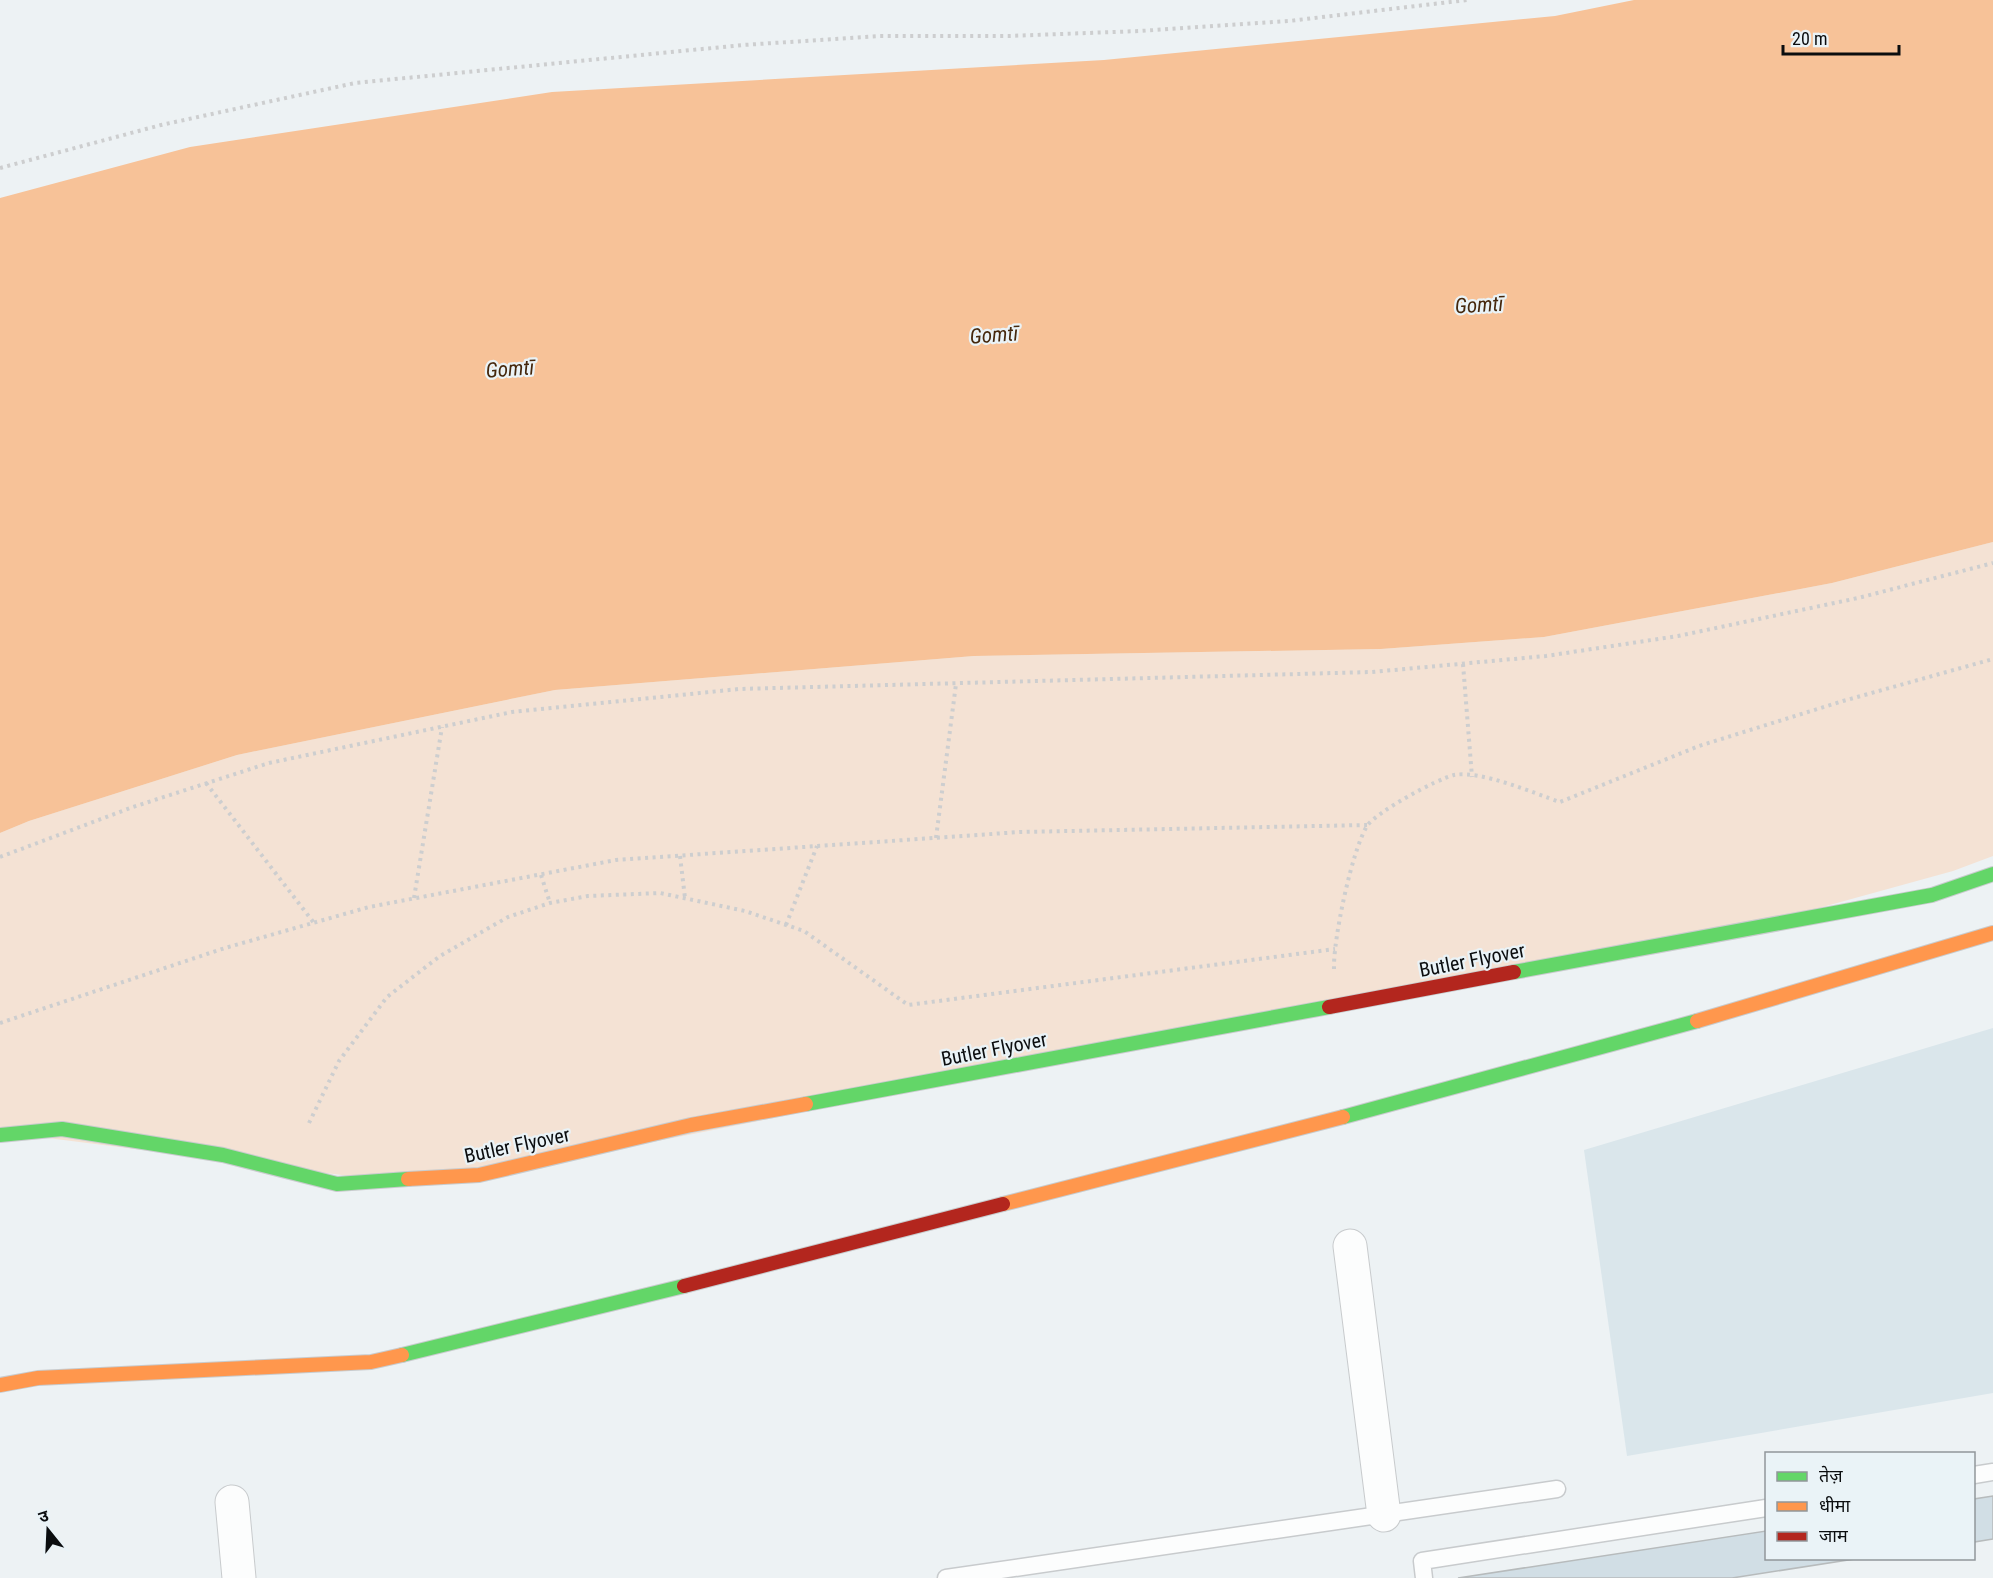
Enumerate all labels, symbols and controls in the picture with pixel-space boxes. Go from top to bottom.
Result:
scale bar [1783,18,1898,56]
text: 20 m [1792,28,1827,49]
water label: Gomtī [1454,292,1506,318]
water label: Gomtī [969,321,1021,349]
water label: Gomtī [485,355,537,383]
street label: Butler Flyover [1417,938,1527,982]
street label: Butler Flyover [939,1027,1049,1071]
street label: Butler Flyover [462,1122,572,1168]
legend [1765,1452,1975,1560]
text: तेज़ [1819,1465,1843,1486]
text: धीमा [1819,1495,1850,1516]
north arrow [18,1500,78,1560]
text: उ [36,1506,52,1527]
text: जाम [1819,1525,1849,1546]

